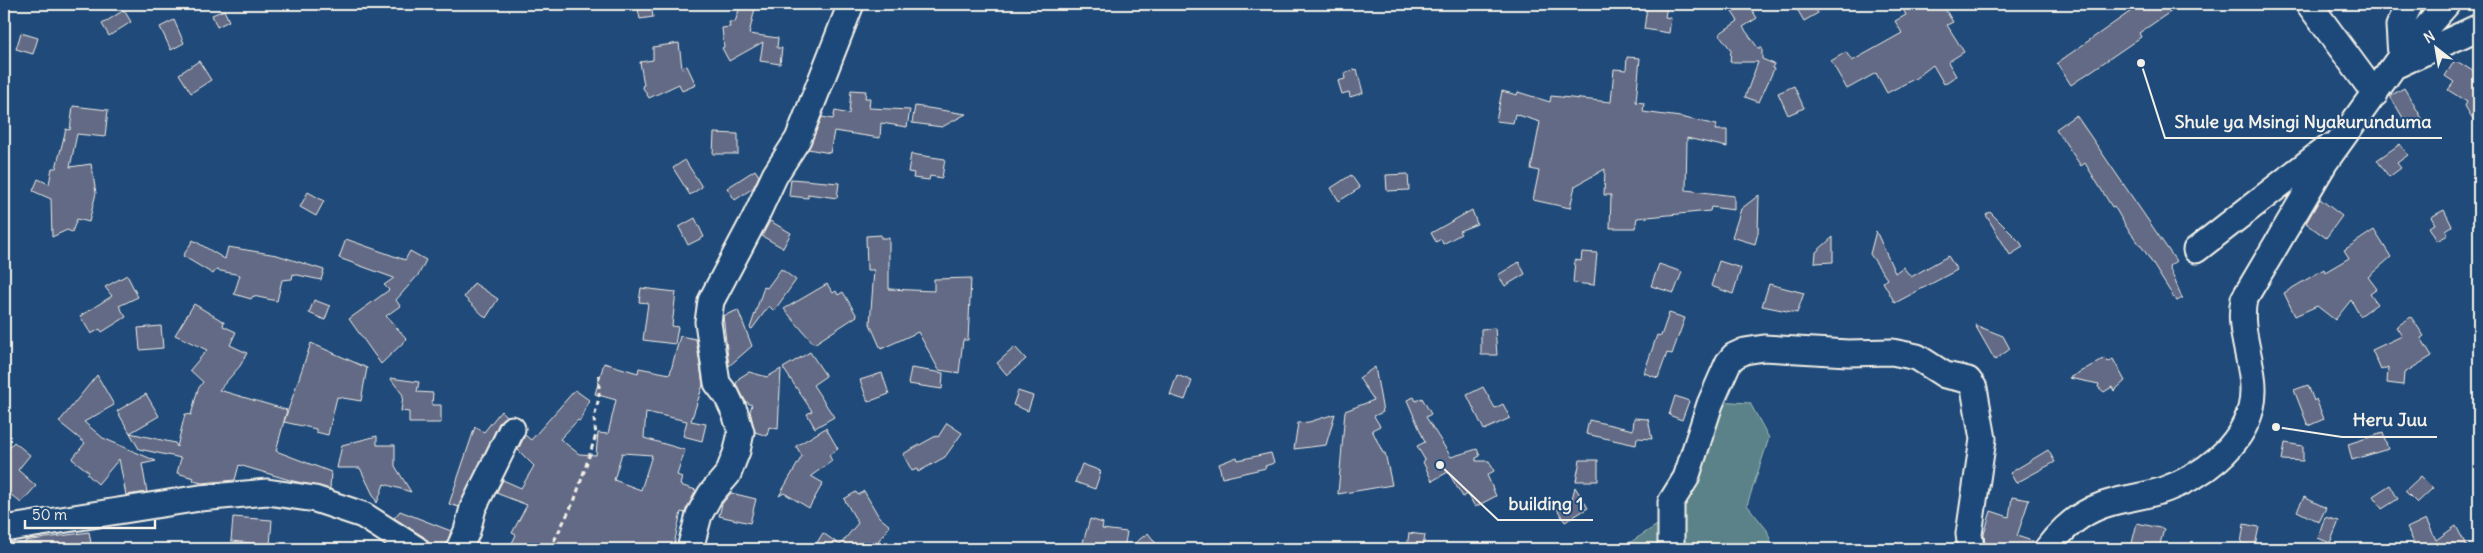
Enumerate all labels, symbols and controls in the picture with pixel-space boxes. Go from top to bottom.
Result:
north arrow [2410,22,2460,72]
text: N [2421,27,2438,47]
callout: Shule ya Msingi Nyakurunduma [2165,105,2442,138]
text: Shule ya Msingi Nyakurunduma [2174,110,2432,133]
callout: Heru Juu [2342,404,2437,437]
text: Heru Juu [2353,408,2428,431]
callout: building 1 [1498,487,1593,520]
text: building 1 [1508,492,1584,515]
scale bar [25,498,155,530]
text: 50 m [32,505,67,524]

